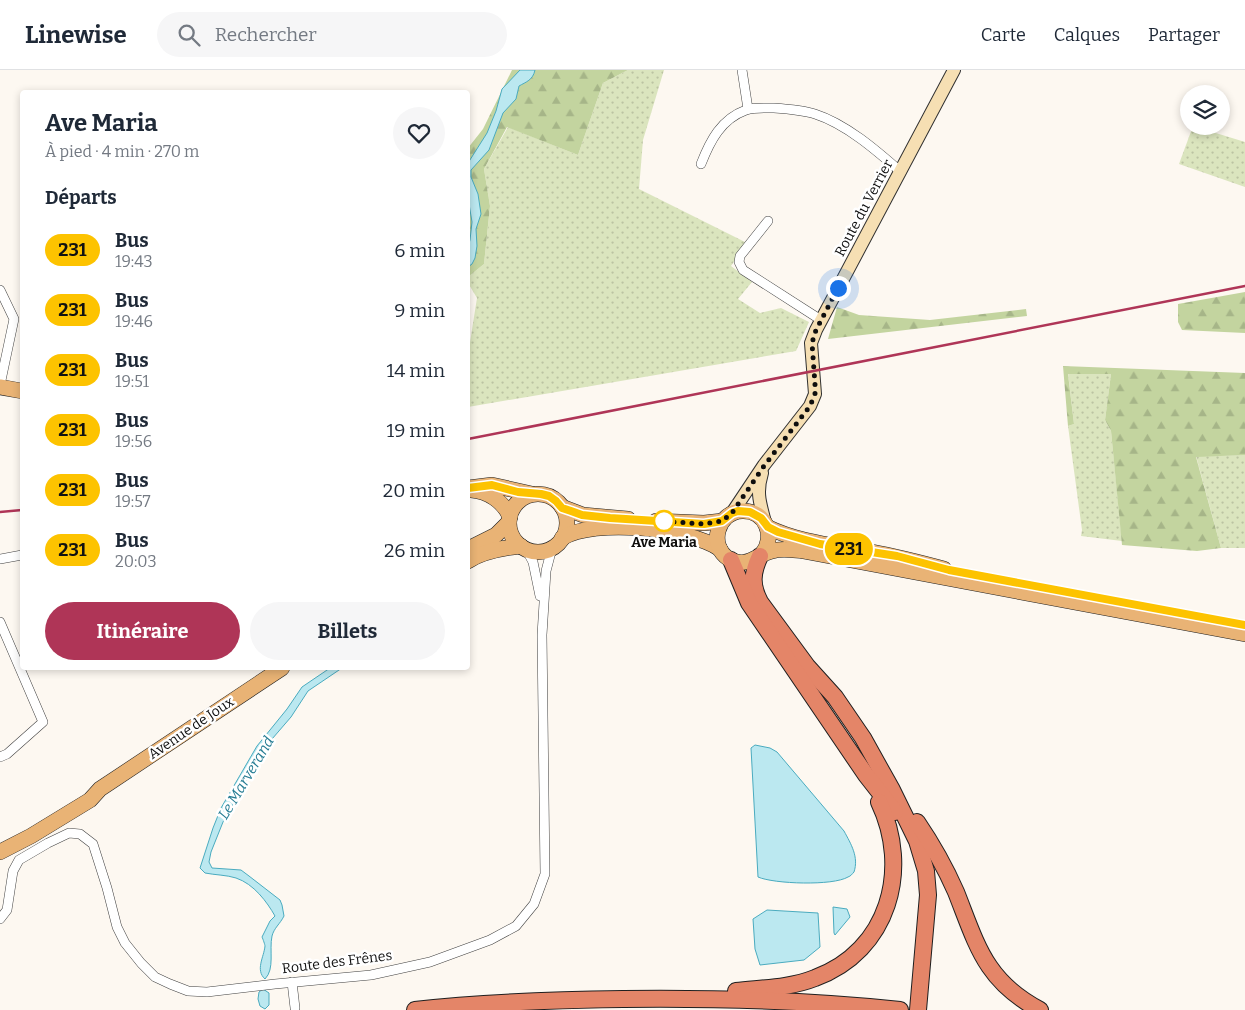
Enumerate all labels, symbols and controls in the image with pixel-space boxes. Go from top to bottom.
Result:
search box [157,12,507,57]
text: Linewise [25,21,127,49]
icon: search [175,21,203,49]
text: Rechercher [215,23,317,46]
text: Carte [981,24,1026,46]
text: Calques [1054,24,1120,46]
text: Partager [1148,24,1220,46]
map controls [1180,85,1230,135]
button: layers [1180,85,1230,135]
button: heart [393,107,445,159]
text: Ave Maria [45,109,158,137]
text: À pied · 4 min · 270 m [45,142,199,161]
street label: Route du Verrier [831,157,897,259]
text: Départs [45,186,117,209]
text: Bus [115,229,149,252]
text: 231 [58,239,87,261]
text: 6 min [394,239,445,262]
text: 19:43 [115,252,153,271]
your location [826,276,851,301]
text: Bus [115,289,149,312]
text: 231 [58,299,87,321]
text: 9 min [394,299,445,322]
text: 19:46 [115,312,153,331]
text: Bus [115,349,149,372]
text: 231 [58,359,87,381]
text: 14 min [387,359,445,382]
text: 19:51 [115,372,149,391]
text: Bus [115,409,149,432]
text: 231 [58,419,87,441]
text: 19 min [387,419,445,442]
text: 19:56 [115,432,152,451]
text: Bus [115,469,149,492]
text: 231 [58,479,87,501]
text: 20 min [383,479,445,502]
text: 19:57 [115,492,151,511]
marker: Ave Maria [653,510,675,532]
text: Bus [115,529,149,552]
line badge: 231 [820,533,878,565]
place label: Ave Maria [631,534,697,551]
text: 231 [835,538,863,560]
text: 231 [58,539,87,561]
text: 26 min [384,539,445,562]
text: 20:03 [115,552,157,571]
button: Itinéraire [45,602,240,660]
button: Billets [250,602,445,660]
street label: Avenue de Joux [145,693,237,763]
water label: Le Marverand [214,733,278,823]
street label: Route des Frênes [281,947,393,977]

